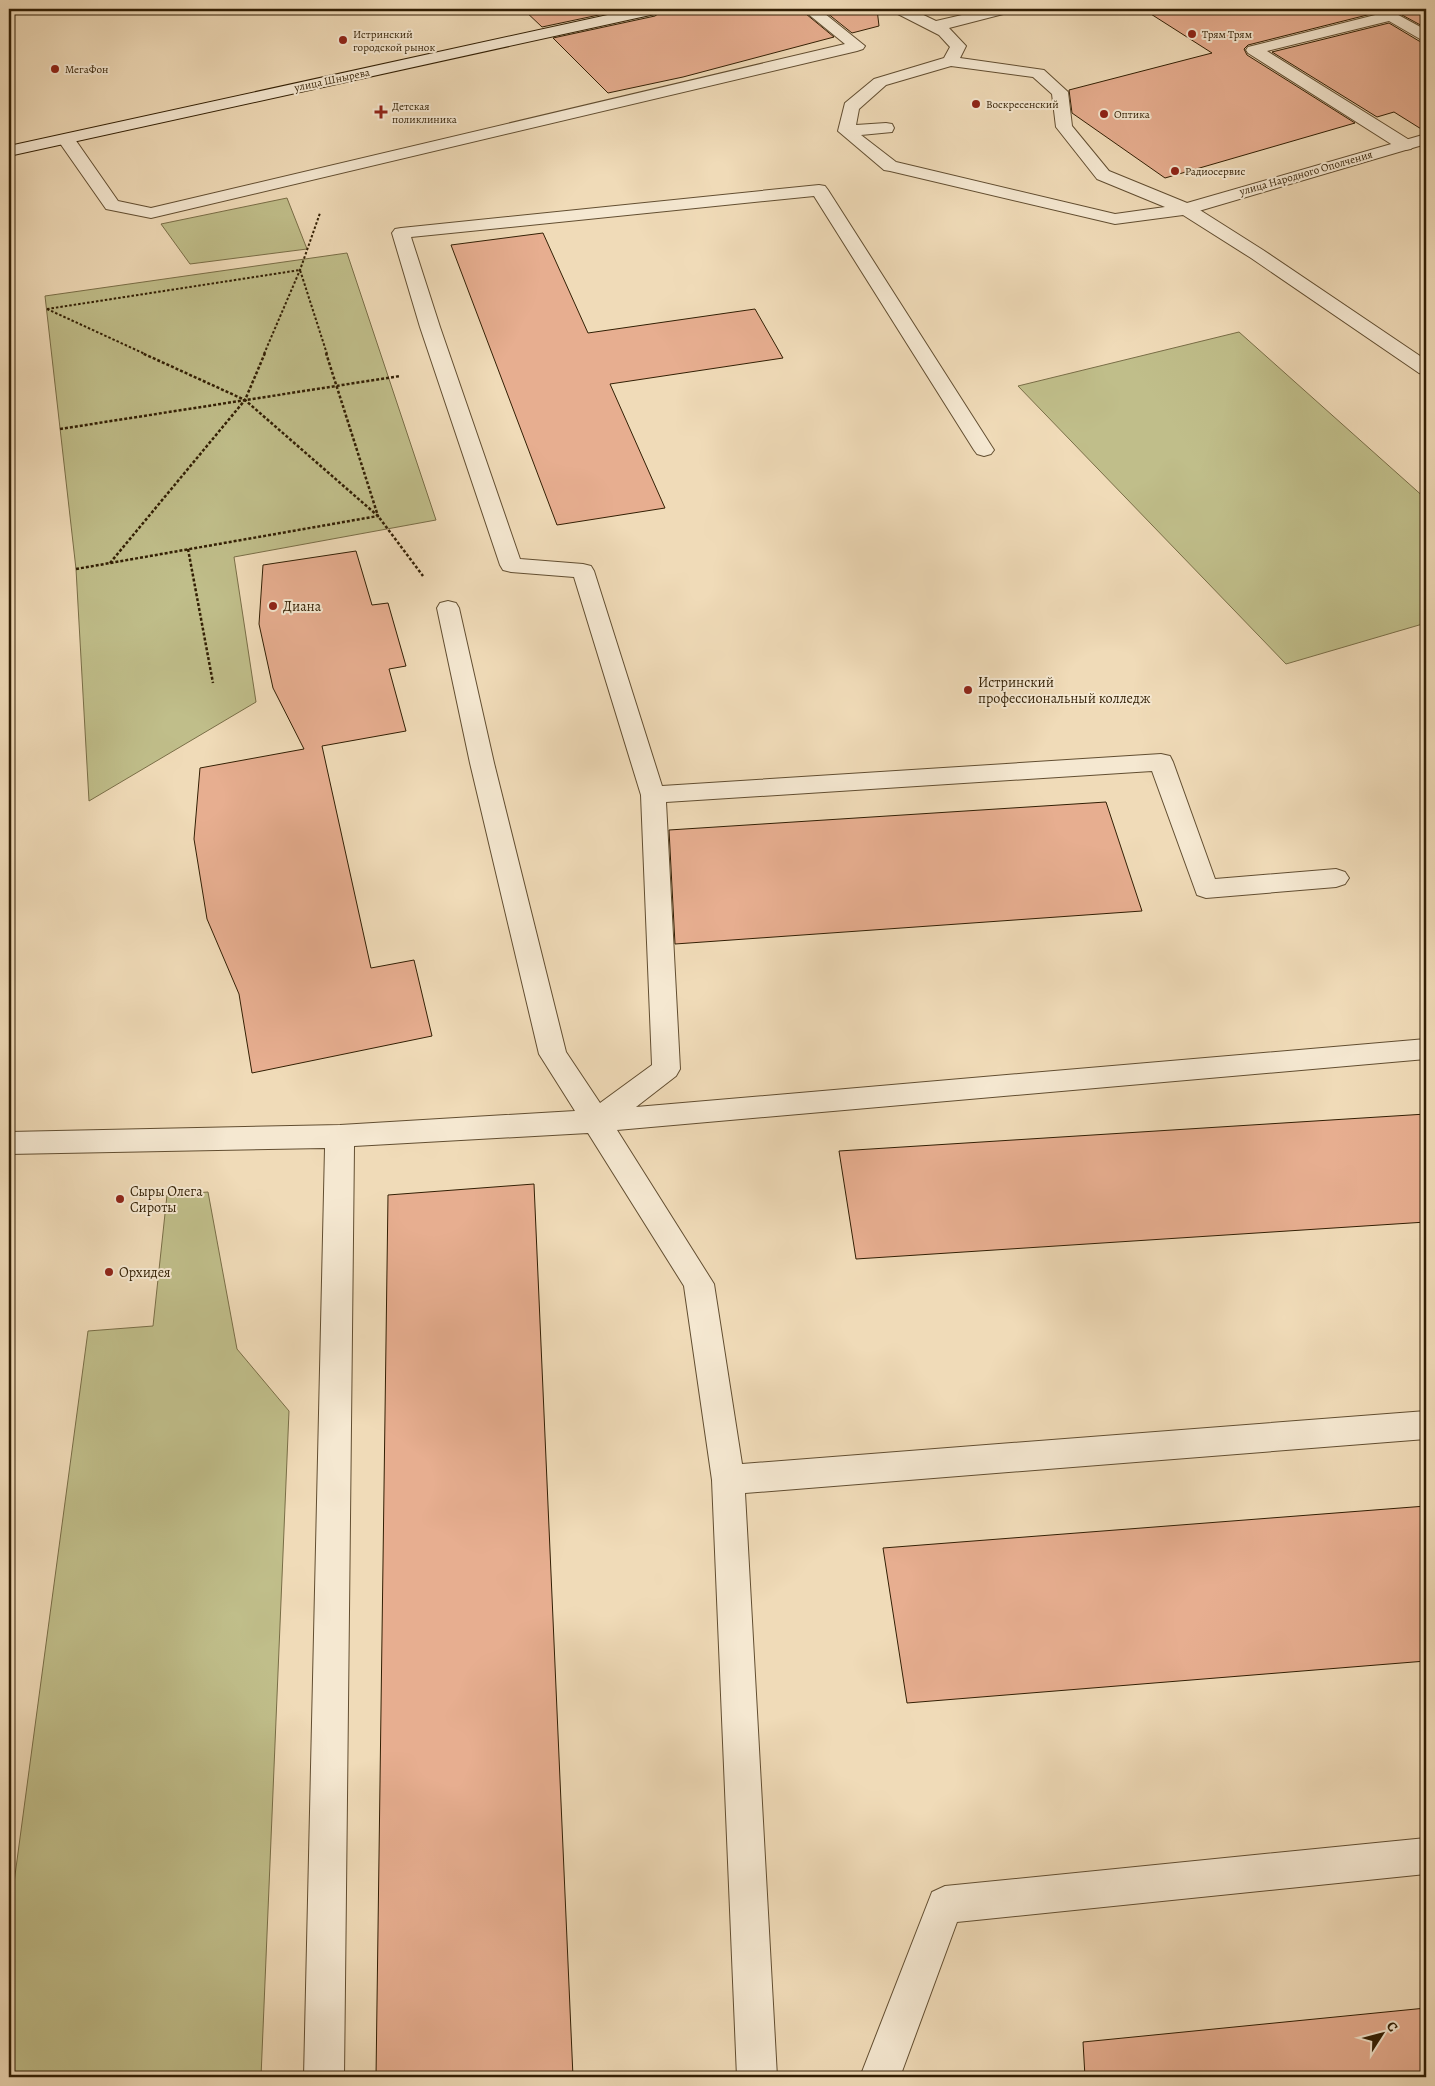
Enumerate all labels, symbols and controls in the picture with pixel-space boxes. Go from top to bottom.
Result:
place label: Истринский городской рынок [353,27,435,55]
place label: Трям Трям [1202,27,1252,42]
marker: Трям Трям [1186,28,1198,40]
marker: Истринский городской рынок [337,34,349,46]
place label: МегаФон [65,62,108,77]
marker: МегаФон [49,63,61,75]
street label: улица Шнырева [292,64,372,96]
place label: Воскресенский [986,97,1059,112]
marker: Воскресенский [970,98,982,110]
place label: Детская поликлиника [392,99,458,127]
marker: Детская поликлиника [374,105,388,119]
place label: Оптика [1114,107,1151,122]
marker: Оптика [1098,108,1110,120]
street label: улица Народного Ополчения [1237,147,1374,199]
place label: Радиосервис [1185,164,1245,179]
marker: Радиосервис [1169,165,1181,177]
place label: Диана [283,597,322,616]
marker: Диана [267,600,279,612]
place label: Истринский профессиональный колледж [978,673,1151,708]
marker: Истринский профессиональный колледж [962,684,974,696]
place label: Сыры Олега Сироты [130,1182,203,1217]
marker: Сыры Олега Сироты [114,1193,126,1205]
place label: Орхидея [119,1263,171,1282]
marker: Орхидея [103,1266,115,1278]
north arrow [1358,2008,1408,2058]
text: С [1382,2018,1403,2036]

